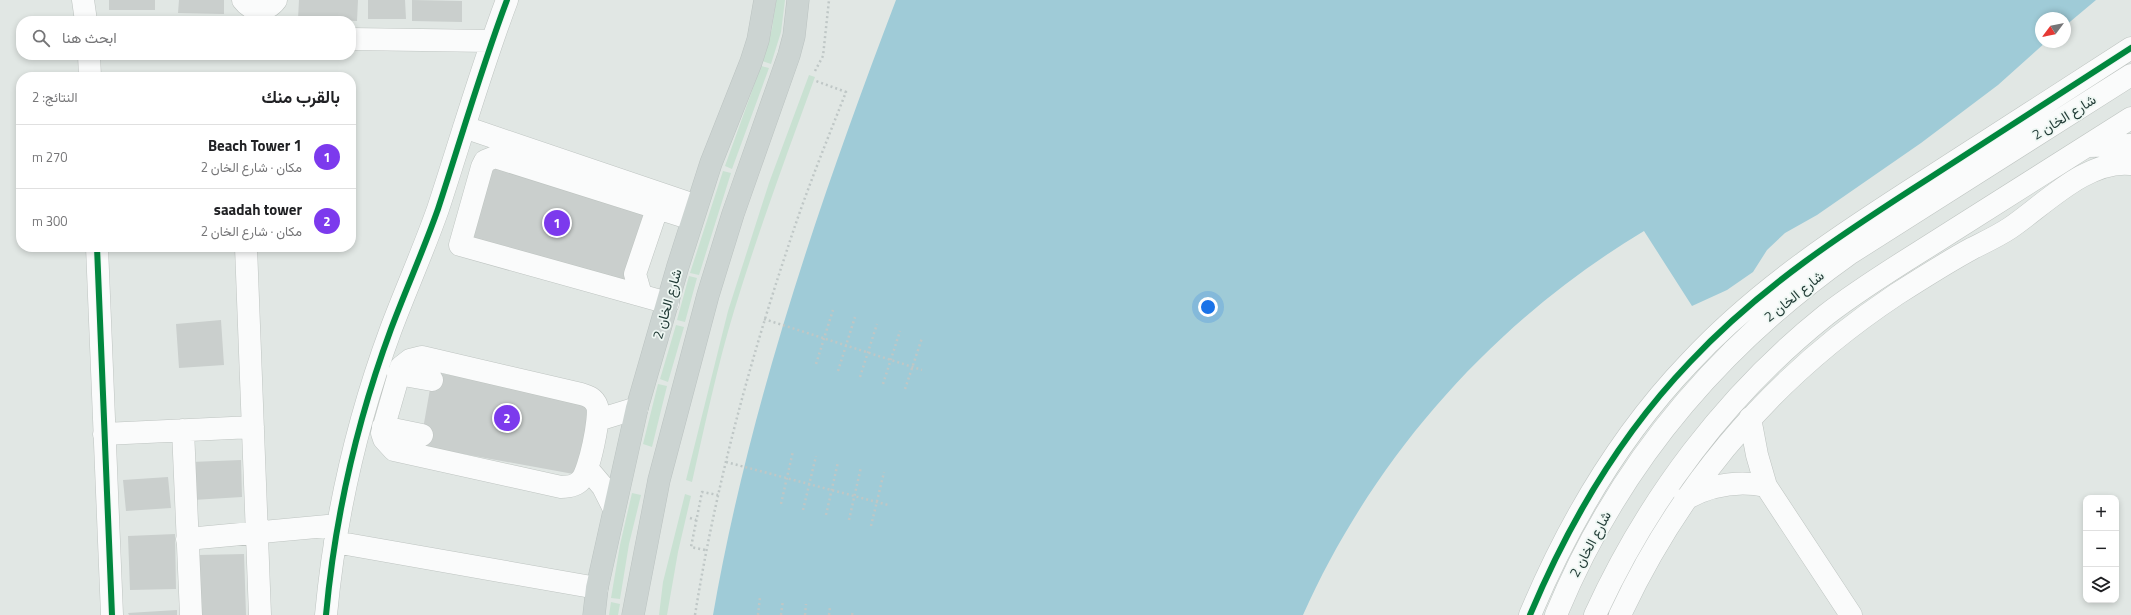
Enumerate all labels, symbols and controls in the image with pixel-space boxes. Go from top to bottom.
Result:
north arrow [2035,12,2071,48]
search box [16,16,356,60]
text: ابحث هنا [62,26,117,49]
icon: search [30,27,52,49]
text: بالقرب منك [262,84,340,110]
text: النتائج: 2 [32,87,77,107]
street label: شارع الخان 2 [2028,89,2100,145]
text: Beach Tower 1 [208,134,302,157]
text: 270 m [32,147,68,167]
text: 1 [323,147,331,167]
text: مكان · شارع الخان 2 [201,157,302,177]
text: saadah tower [214,198,302,221]
pin: 1 [544,208,570,238]
text: 300 m [32,211,68,231]
text: 2 [323,211,331,231]
text: مكان · شارع الخان 2 [201,221,302,241]
street label: شارع الخان 2 [1759,265,1829,327]
street label: شارع الخان 2 [646,266,688,342]
your location [1198,297,1218,317]
pin: 2 [494,403,520,433]
map controls [2083,495,2119,603]
button: + [2083,495,2119,531]
street label: شارع الخان 2 [1563,507,1617,581]
button: − [2083,531,2119,567]
button: layers [2083,567,2119,603]

